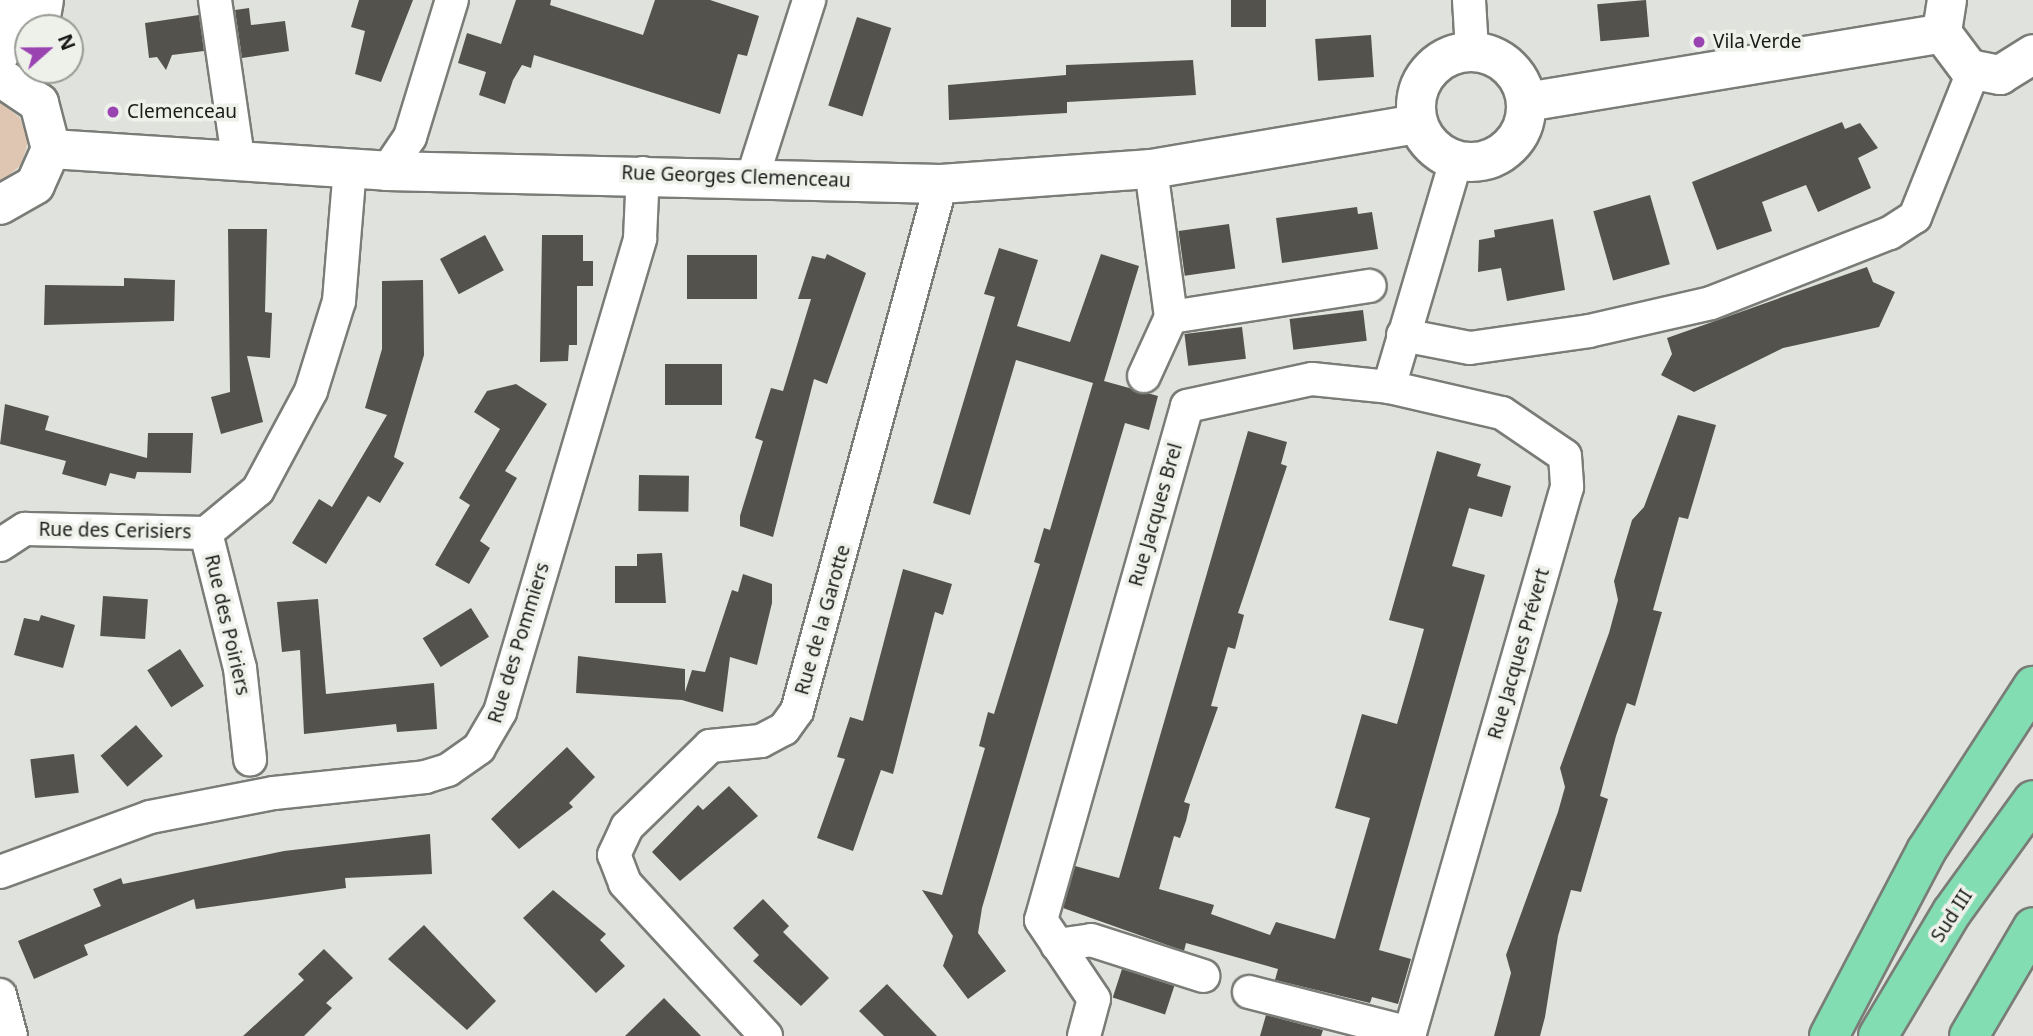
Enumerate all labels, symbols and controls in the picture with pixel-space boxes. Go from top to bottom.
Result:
north arrow [14,14,84,84]
text: N [52,30,82,54]
place label: Vila Verde [1713,31,1801,53]
marker: Vila Verde [1691,34,1707,50]
place label: Clemenceau [127,101,237,123]
marker: Clemenceau [105,104,121,120]
street label: Rue Georges Clemenceau [621,162,851,192]
street label: Rue Jacques Brel [1125,441,1187,589]
street label: Rue des Cerisiers [38,518,192,544]
street label: Rue de la Garotte [791,542,855,698]
street label: Rue des Poiriers [200,552,254,698]
street label: Rue des Pommiers [484,560,554,726]
street label: Rue Jacques Prévert [1484,566,1554,742]
street label: Sud III [1927,885,1977,947]

